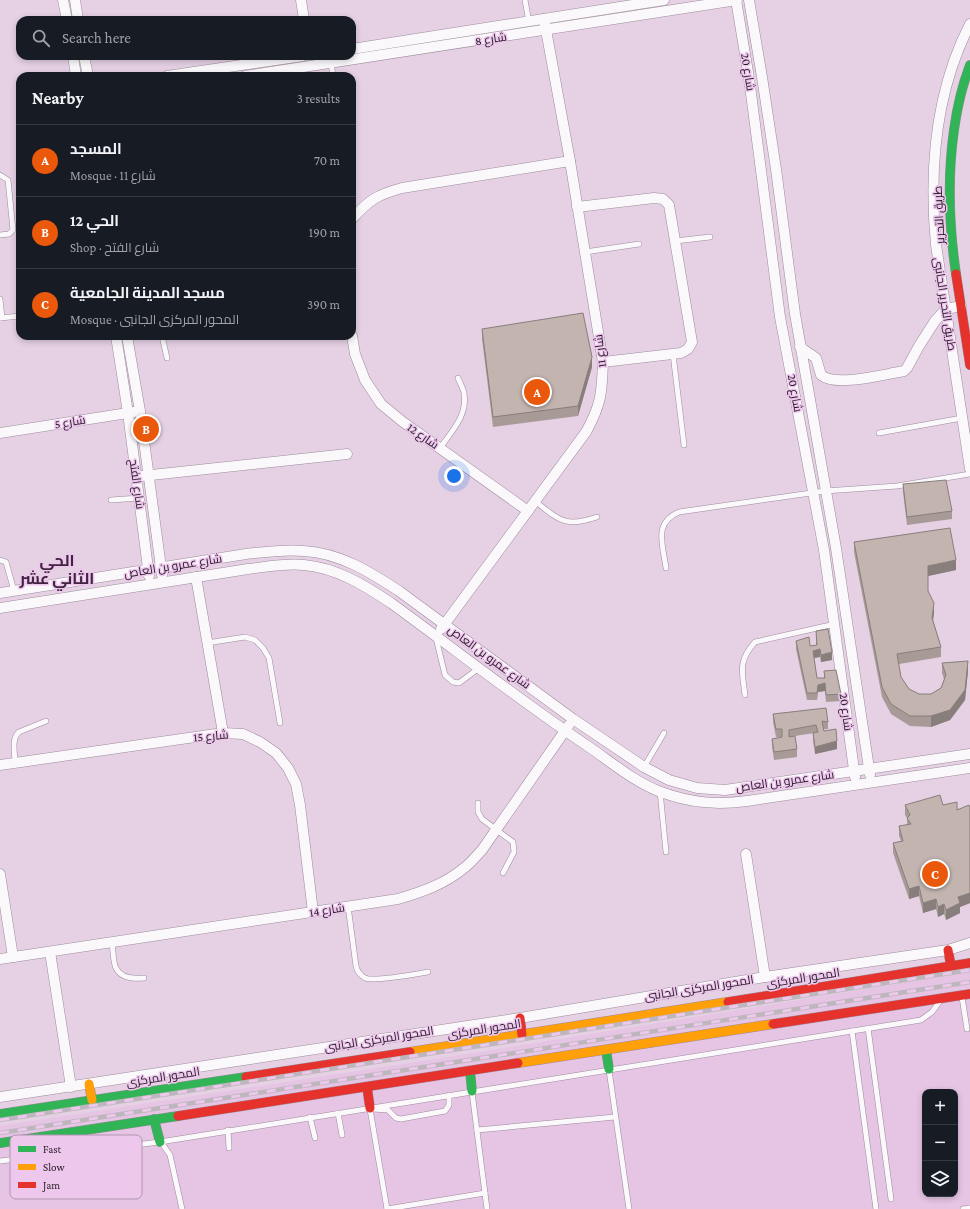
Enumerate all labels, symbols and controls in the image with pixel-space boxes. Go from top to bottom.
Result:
search box [16,16,356,60]
icon: search [30,27,52,49]
text: Search here [62,30,131,46]
street label: شارع 8 [474,30,508,49]
street label: شارع 20 [737,52,758,92]
text: Nearby [32,89,84,108]
text: 3 results [297,91,340,106]
text: المسجد [70,141,122,157]
text: A [41,153,49,168]
text: 70 m [314,153,340,168]
text: Mosque · شارع 11 [70,168,156,183]
street label: طريق التحرير [930,185,948,245]
text: الحي 12 [70,213,119,229]
text: B [41,225,49,240]
text: 190 m [309,225,340,240]
text: Shop · شارع الفتح [70,240,159,255]
street label: طريق التحرير الجانبى [931,256,959,352]
text: مسجد المدينة الجامعية [70,285,225,301]
text: C [41,297,49,312]
text: 390 m [307,297,340,312]
text: Mosque · المحور المركزى الجانبى [70,312,239,327]
street label: شارع 11 [591,333,610,368]
street label: شارع 20 [784,373,805,413]
pin: A [524,377,550,407]
street label: شارع 5 [54,413,87,432]
pin: B [133,414,159,444]
street label: شارع 12 [404,420,441,453]
street label: شارع الفتح [126,458,147,510]
your location [444,466,464,486]
street label: شارع عمرو بن العاص [123,551,223,582]
district label: الحي الثاني عشر [19,552,94,591]
street label: شارع عمرو بن العاص [444,622,533,693]
street label: شارع 20 [835,692,856,732]
street label: شارع 15 [193,727,229,746]
street label: شارع عمرو بن العاص [735,767,835,796]
pin: C [922,859,948,889]
street label: شارع 14 [308,900,346,921]
street label: المحور المركزى [765,965,841,991]
street label: المحور المركزى الجانبى [643,972,755,1004]
street label: المحور المركزى [446,1016,522,1042]
street label: المحور المركزى الجانبى [323,1023,435,1055]
street label: المحور المركزى [125,1064,201,1090]
map controls [922,1089,958,1197]
button: + [922,1089,958,1125]
button: − [922,1125,958,1161]
legend [10,1135,142,1199]
text: Fast [43,1143,62,1155]
text: Slow [43,1161,65,1173]
button: layers [922,1161,958,1197]
text: Jam [42,1179,60,1192]

